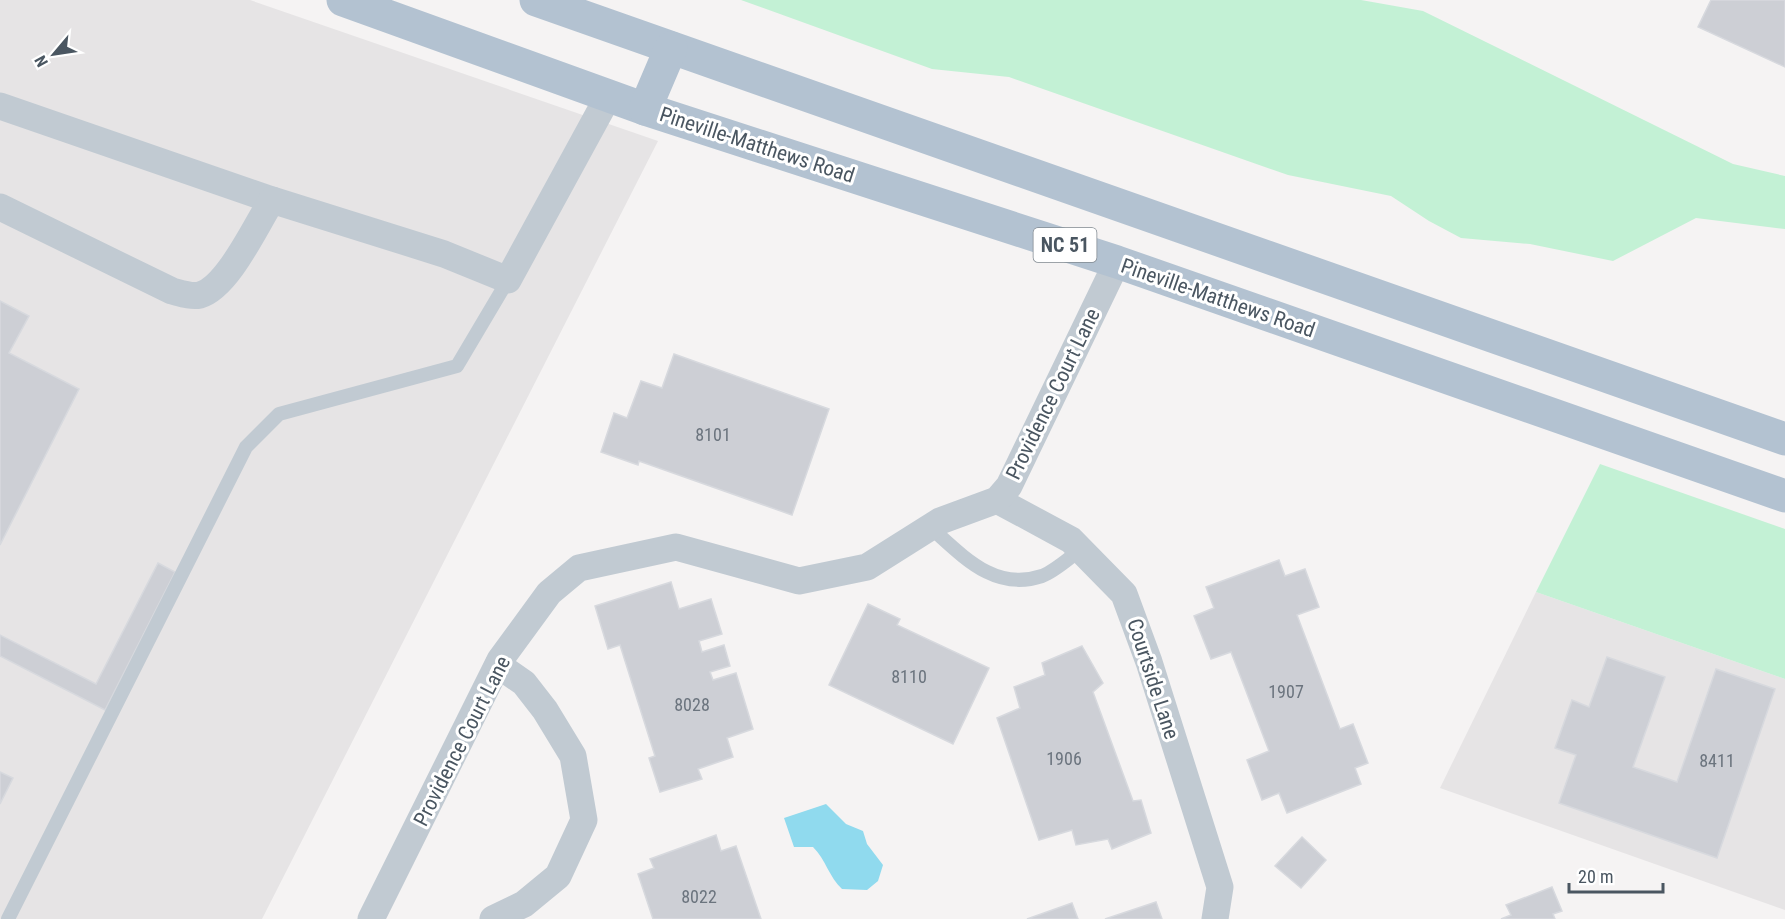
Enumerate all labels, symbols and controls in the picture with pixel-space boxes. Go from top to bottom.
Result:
north arrow [24,24,84,84]
text: N [31,52,52,70]
street label: Pineville-Matthews Road [657,102,857,188]
road number: NC 51 [1034,228,1096,262]
street label: Pineville-Matthews Road [1118,254,1318,342]
street label: Providence Court Lane [1001,304,1105,483]
house number: 8101 [695,424,731,445]
street label: Courtside Lane [1122,616,1184,742]
street label: Providence Court Lane [409,652,515,830]
house number: 8110 [891,666,927,687]
house number: 1907 [1268,681,1304,702]
house number: 8028 [674,694,710,715]
house number: 1906 [1046,748,1082,769]
house number: 8411 [1699,750,1735,771]
scale bar [1569,856,1664,894]
text: 20 m [1578,866,1613,887]
house number: 8022 [681,886,717,907]

